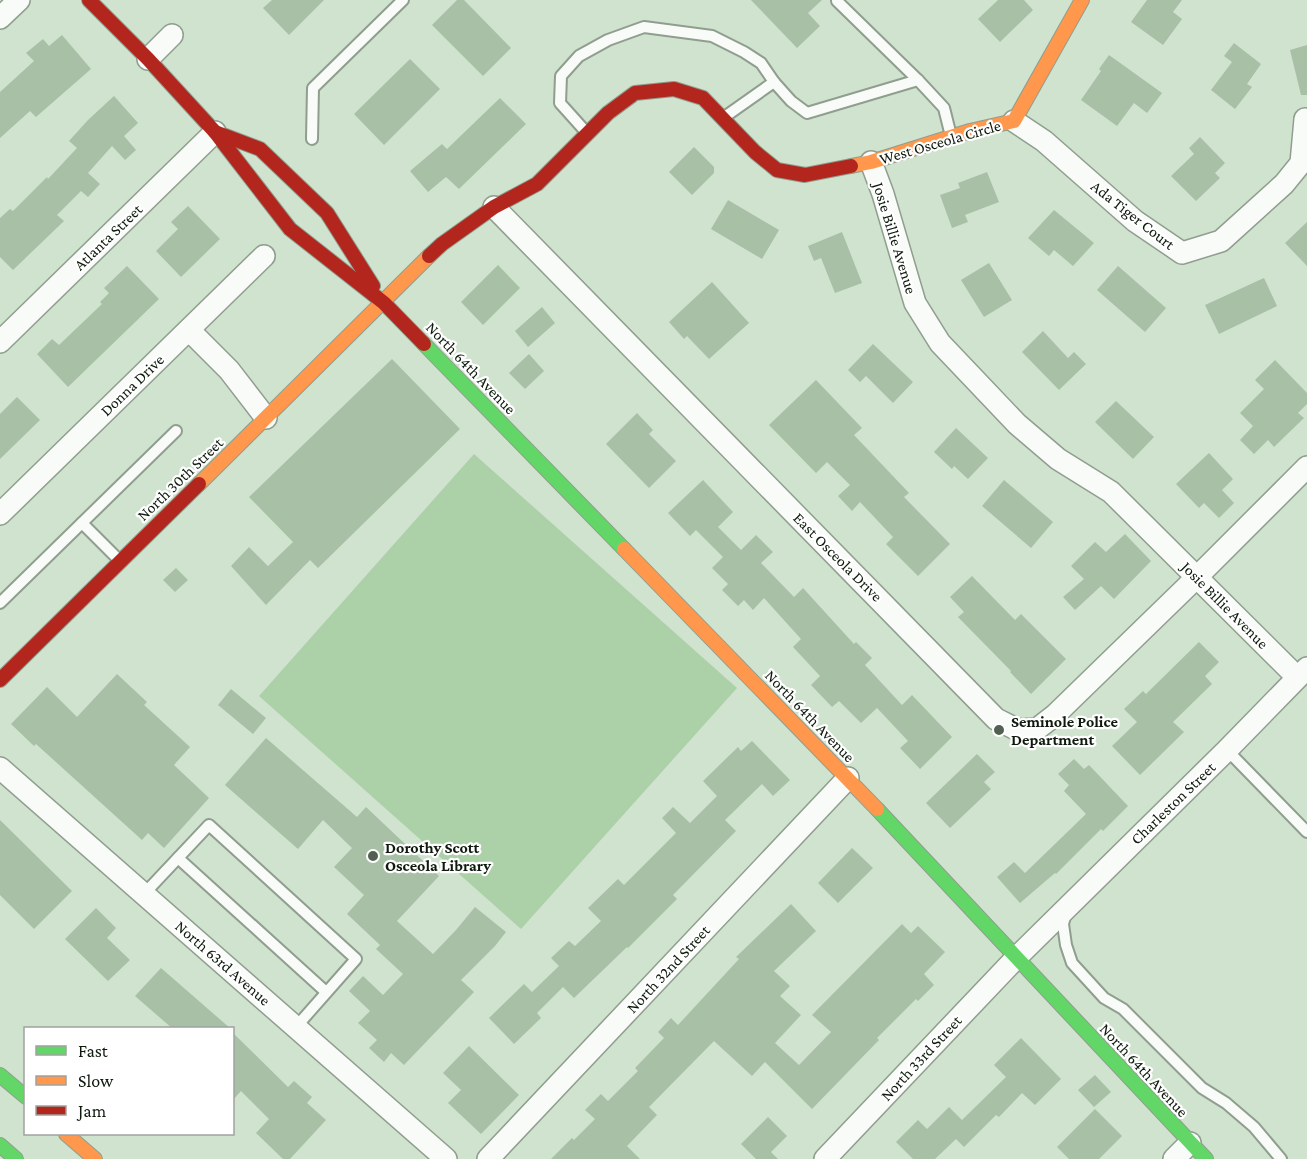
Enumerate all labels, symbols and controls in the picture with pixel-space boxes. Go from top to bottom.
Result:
street label: West Osceola Circle [877,117,1003,167]
street label: Ada Tiger Court [1087,177,1179,254]
street label: Josie Billie Avenue [868,178,920,296]
street label: Atlanta Street [71,200,146,274]
street label: North 64th Avenue [423,318,519,418]
street label: Donna Drive [97,351,167,419]
street label: North 30th Street [134,434,227,524]
street label: East Osceola Drive [790,509,886,605]
street label: Josie Billie Avenue [1176,557,1272,653]
street label: North 64th Avenue [762,666,858,766]
place label: Seminole Police Department [1011,713,1119,748]
marker: Seminole Police Department [992,723,1006,737]
street label: Charleston Street [1127,758,1219,848]
place label: Dorothy Scott Osceola Library [385,839,491,874]
marker: Dorothy Scott Osceola Library [366,849,380,863]
street label: North 63rd Avenue [172,917,274,1009]
street label: North 32nd Street [623,921,713,1016]
street label: North 33rd Street [877,1011,965,1104]
street label: North 64th Avenue [1096,1020,1192,1120]
legend [24,1027,234,1135]
text: Fast [78,1041,109,1061]
text: Slow [78,1071,114,1091]
text: Jam [76,1101,107,1121]

